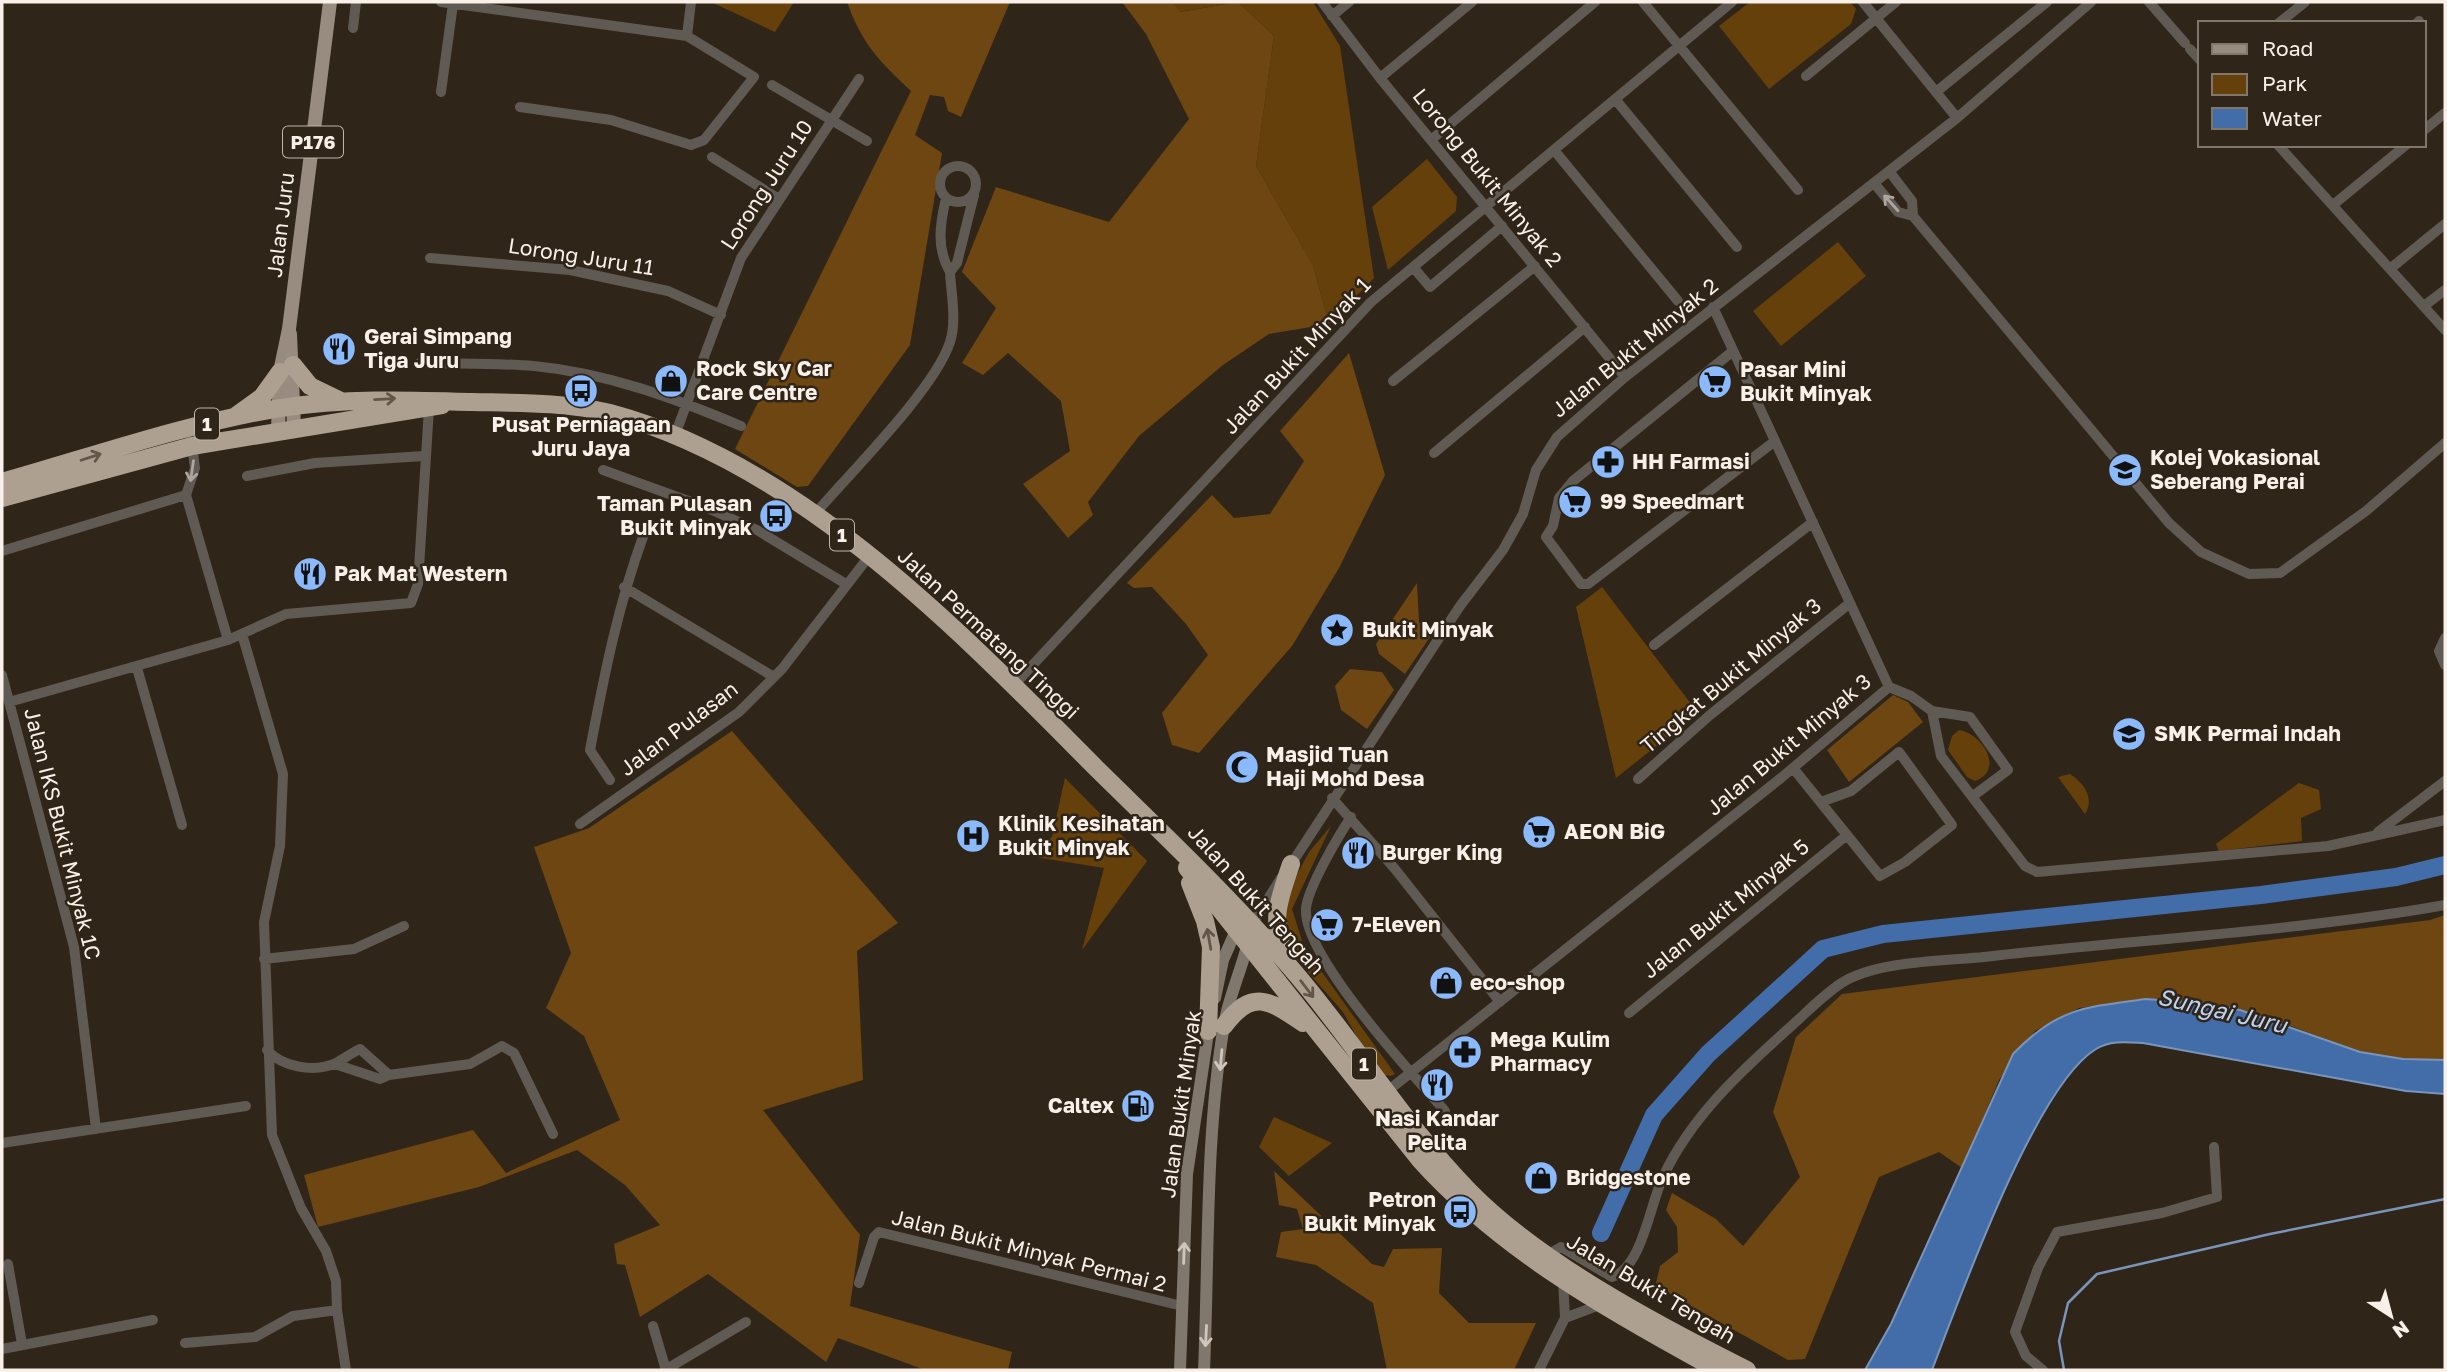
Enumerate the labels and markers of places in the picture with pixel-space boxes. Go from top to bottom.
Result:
place label: Gerai Simpang Tiga Juru [364,323,512,373]
restaurant icon: Gerai Simpang Tiga Juru [320,330,358,368]
place label: Rock Sky Car Care Centre [696,355,832,405]
place label: Pasar Mini Bukit Minyak [1740,356,1872,406]
shop icon: Rock Sky Car Care Centre [652,362,690,400]
supermarket icon: Pasar Mini Bukit Minyak [1696,363,1734,401]
bus stop icon: Pusat Perniagaan Juru Jaya [562,372,600,410]
place label: Pusat Perniagaan Juru Jaya [491,411,671,461]
pharmacy icon: HH Farmasi [1589,443,1627,481]
place label: Kolej Vokasional Seberang Perai [2150,444,2320,494]
place label: HH Farmasi [1632,448,1750,474]
school or university icon: Kolej Vokasional Seberang Perai [2106,451,2144,489]
supermarket icon: 99 Speedmart [1556,483,1594,521]
place label: 99 Speedmart [1600,488,1744,514]
place label: Taman Pulasan Bukit Minyak [597,490,752,540]
bus stop icon: Taman Pulasan Bukit Minyak [757,497,795,535]
restaurant icon: Pak Mat Western [291,555,329,593]
place label: Pak Mat Western [334,560,508,586]
place icon: Bukit Minyak [1318,611,1356,649]
place label: Bukit Minyak [1362,616,1494,642]
school or university icon: SMK Permai Indah [2110,715,2148,753]
place label: SMK Permai Indah [2154,720,2341,746]
place label: Masjid Tuan Haji Mohd Desa [1266,741,1424,791]
mosque icon: Masjid Tuan Haji Mohd Desa [1223,748,1261,786]
place label: Klinik Kesihatan Bukit Minyak [998,810,1165,860]
supermarket icon: AEON BiG [1520,813,1558,851]
hospital icon: Klinik Kesihatan Bukit Minyak [954,817,992,855]
place label: AEON BiG [1564,818,1665,844]
restaurant icon: Burger King [1339,834,1377,872]
place label: Burger King [1382,839,1503,865]
supermarket icon: 7-Eleven [1308,906,1346,944]
place label: 7-Eleven [1352,911,1441,937]
shop icon: eco-shop [1427,964,1465,1002]
place label: eco-shop [1470,969,1565,995]
place label: Mega Kulim Pharmacy [1490,1026,1610,1076]
pharmacy icon: Mega Kulim Pharmacy [1446,1033,1484,1071]
restaurant icon: Nasi Kandar Pelita [1418,1066,1456,1104]
fuel station icon: Caltex [1119,1087,1157,1125]
place label: Caltex [1048,1092,1114,1118]
place label: Nasi Kandar Pelita [1375,1105,1499,1155]
shop icon: Bridgestone [1522,1159,1560,1197]
place label: Bridgestone [1566,1164,1691,1190]
place label: Petron Bukit Minyak [1304,1186,1436,1236]
bus stop icon: Petron Bukit Minyak [1441,1193,1479,1231]

